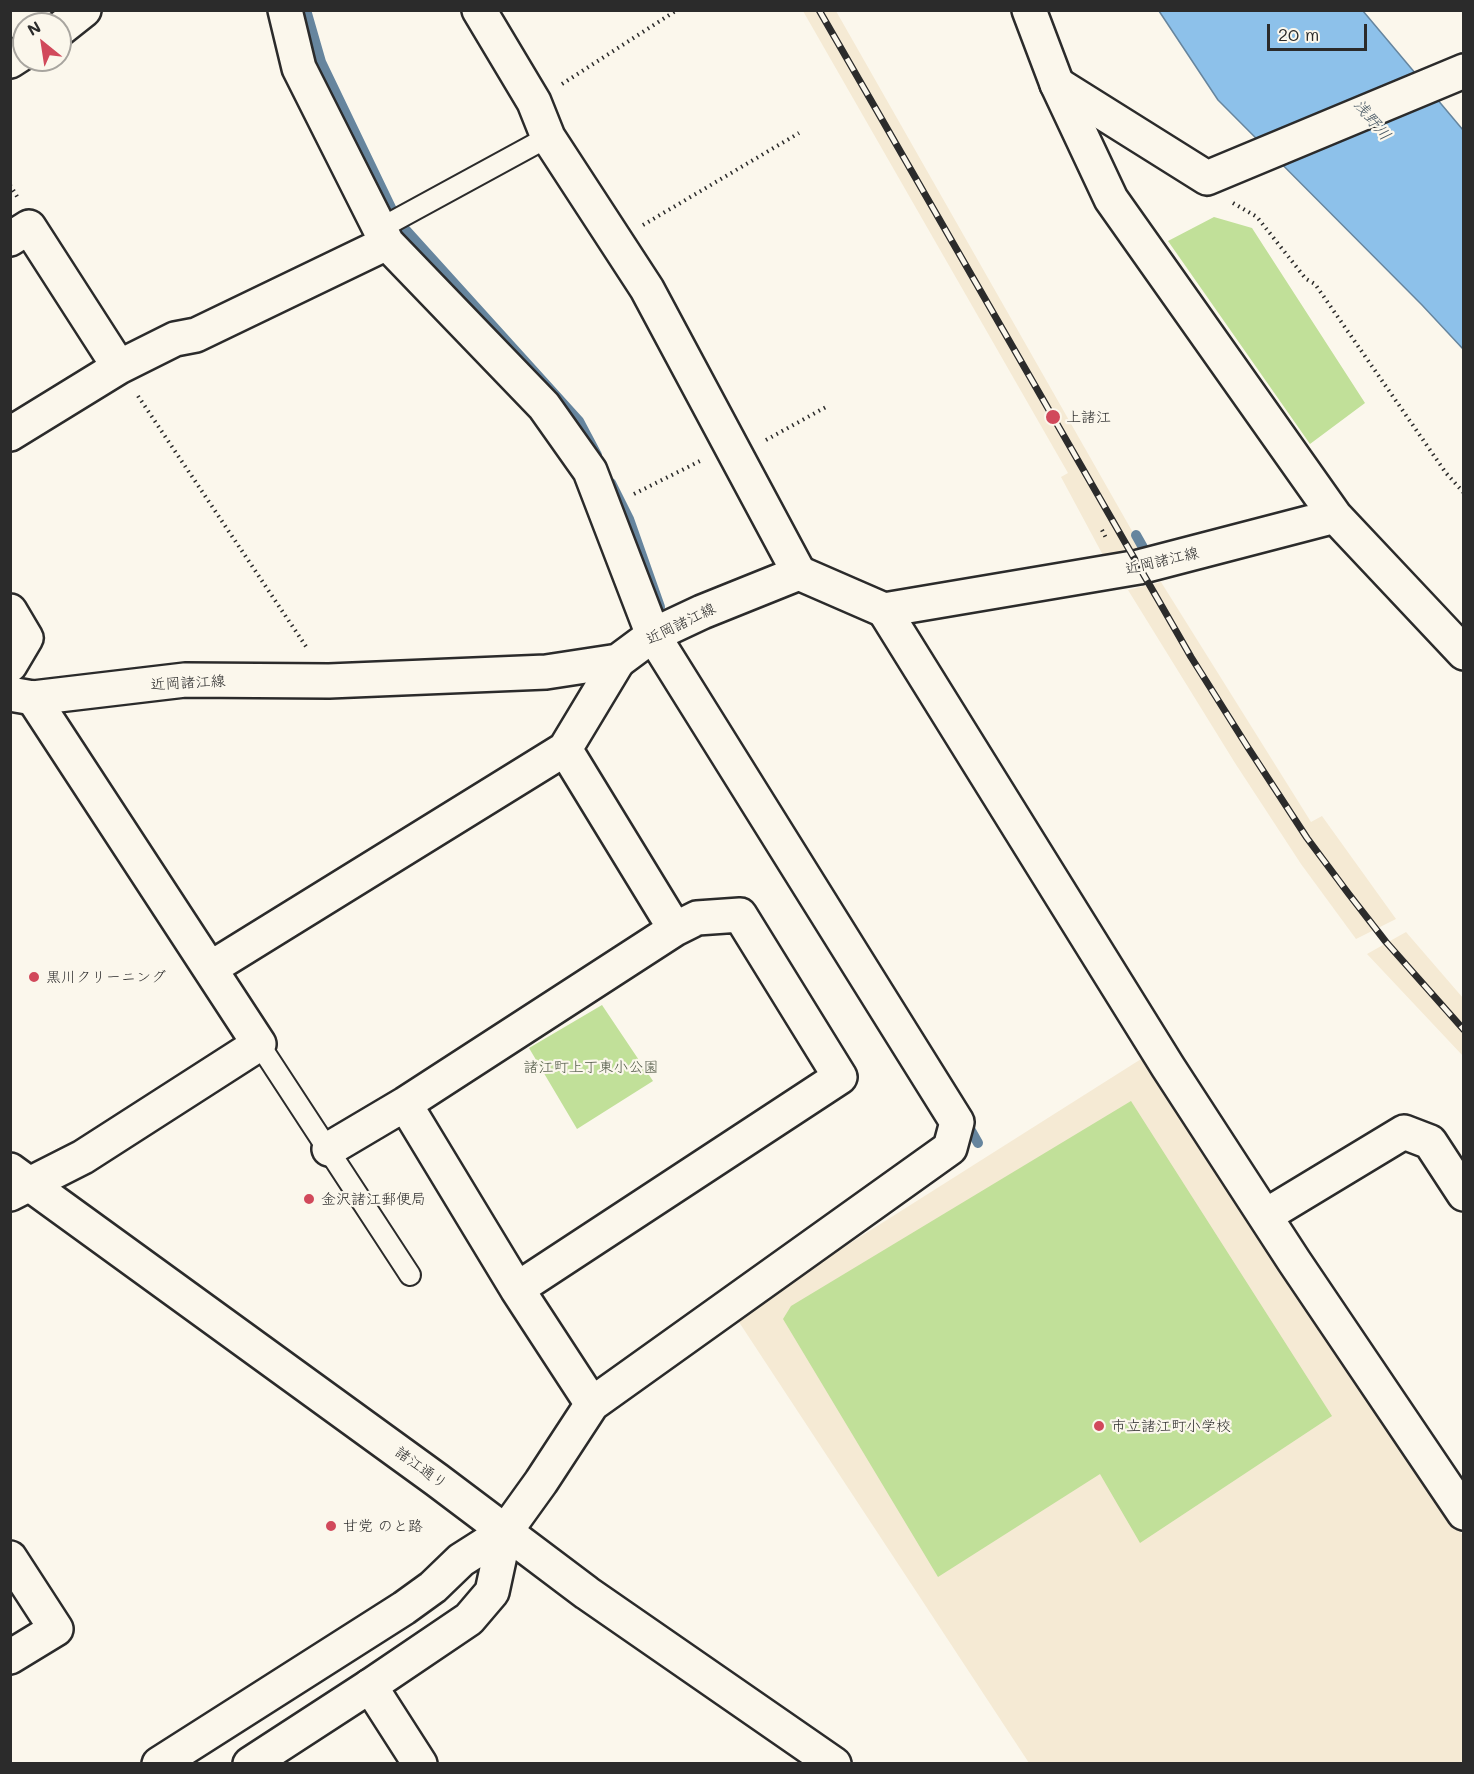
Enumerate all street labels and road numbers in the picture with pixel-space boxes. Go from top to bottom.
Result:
street label: 近岡諸江線 [1123,544,1201,578]
street label: 近岡諸江線 [643,599,719,649]
street label: 近岡諸江線 [150,672,226,694]
street label: 諸江通り [391,1443,451,1493]

